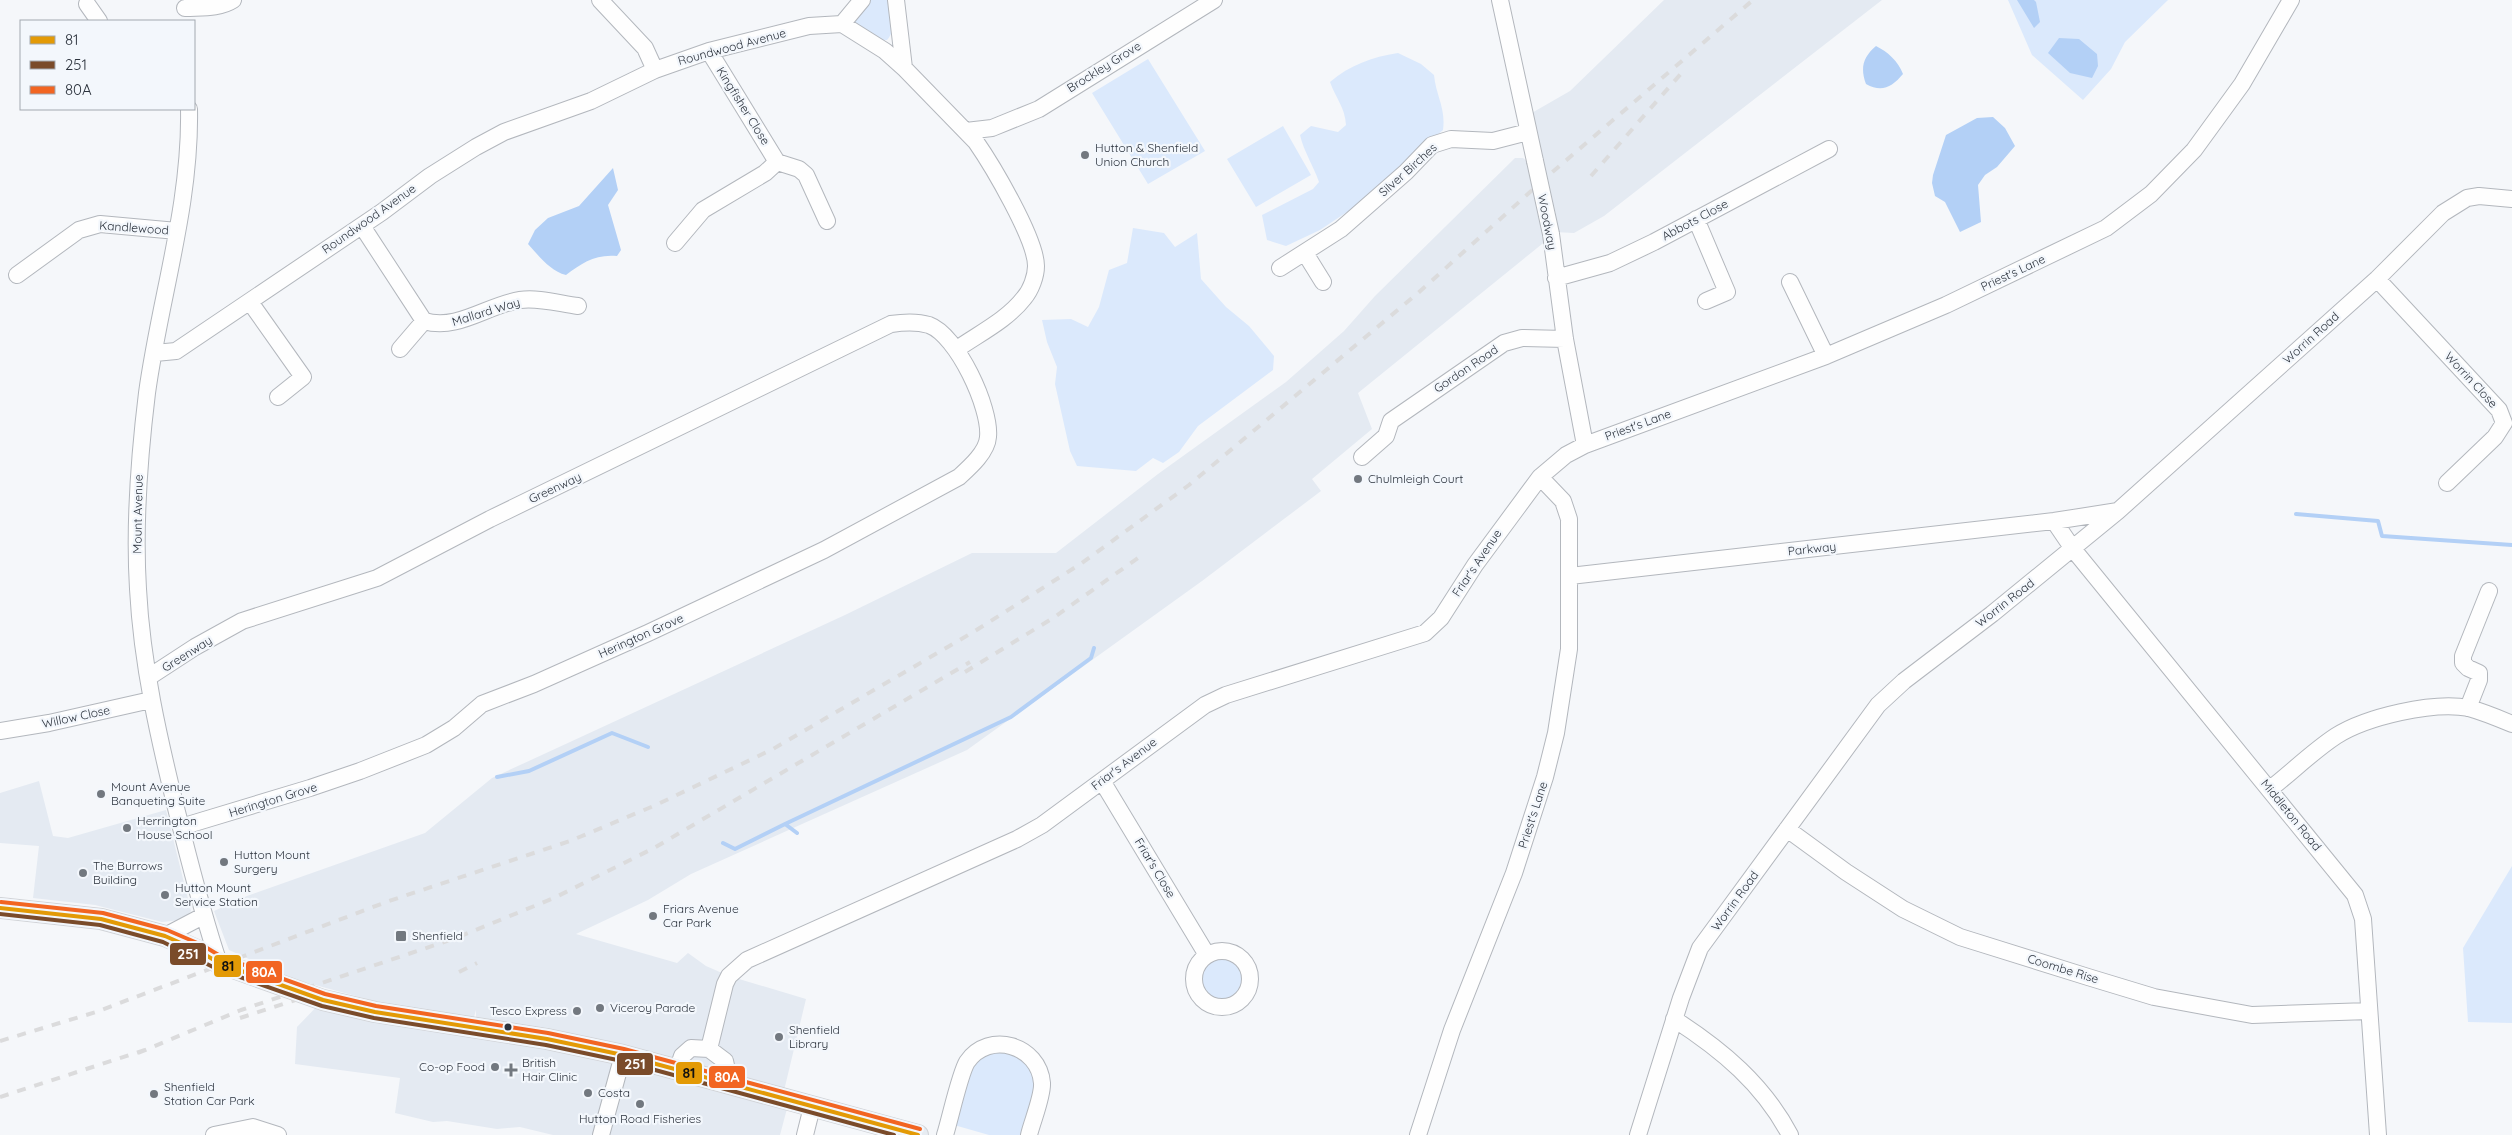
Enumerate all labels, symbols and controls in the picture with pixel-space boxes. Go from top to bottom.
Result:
legend [20,20,195,110]
street label: Roundwood Avenue [676,25,788,68]
text: 81 [65,30,79,49]
street label: Brockley Grove [1064,38,1144,95]
text: 251 [65,55,87,74]
street label: Kingfisher Close [713,64,774,148]
text: 80A [65,80,92,99]
street label: Silver Birches [1376,139,1440,200]
place label: Hutton & Shenfield Union Church [1095,140,1198,169]
marker: Hutton & Shenfield Union Church [1079,149,1091,161]
street label: Roundwood Avenue [319,180,419,257]
street label: Woodway [1535,193,1560,251]
street label: Abbots Close [1659,196,1731,243]
street label: Kandlewood [99,218,169,237]
street label: Priest's Lane [1978,251,2048,294]
street label: Mallard Way [450,294,522,329]
street label: Worrin Road [2279,308,2342,367]
street label: Gordon Road [1431,342,1501,396]
street label: Worrin Close [2442,349,2501,411]
street label: Priest's Lane [1603,406,1673,443]
street label: Greenway [526,469,583,506]
place label: Chulmleigh Court [1368,471,1463,486]
marker: Chulmleigh Court [1352,473,1364,485]
street label: Mount Avenue [129,474,146,554]
street label: Friar's Avenue [1449,526,1505,599]
street label: Parkway [1787,539,1837,559]
street label: Worrin Road [1972,575,2037,630]
street label: Herington Grove [596,610,686,661]
street label: Greenway [159,632,215,675]
street label: Willow Close [40,702,112,731]
street label: Friar's Avenue [1088,734,1160,793]
street label: Middleton Road [2258,776,2325,853]
place label: Mount Avenue Banqueting Suite [111,779,205,808]
street label: Herington Grove [227,779,319,820]
street label: Priest's Lane [1515,779,1550,850]
marker: Mount Avenue Banqueting Suite [95,788,107,800]
place label: Herrington House School [137,813,212,842]
marker: Herrington House School [121,822,133,834]
street label: Friar's Close [1132,835,1179,901]
place label: Hutton Mount Surgery [234,847,310,876]
marker: Hutton Mount Surgery [218,856,230,868]
place label: The Burrows Building [93,858,163,887]
marker: The Burrows Building [77,867,89,879]
street label: Worrin Road [1708,868,1761,934]
place label: Hutton Mount Service Station [175,880,258,909]
marker: Hutton Mount Service Station [159,889,171,901]
place label: Friars Avenue Car Park [663,901,739,930]
marker: Friars Avenue Car Park [647,910,659,922]
place label: Shenfield [412,928,463,943]
marker: Shenfield [394,929,408,943]
line badge: 251 [169,942,207,966]
text: 251 [177,945,199,963]
street label: Coombe Rise [2026,951,2101,987]
line badge: 81 [213,954,242,978]
text: 81 [221,957,235,975]
line badge: 80A [245,960,283,984]
text: 80A [251,963,277,981]
place label: Viceroy Parade [610,1000,696,1015]
marker: Viceroy Parade [594,1002,606,1014]
place label: Tesco Express [490,1003,567,1018]
marker: Tesco Express [571,1005,583,1017]
unlabelled marker [503,1022,513,1032]
place label: Shenfield Library [789,1022,840,1051]
marker: Shenfield Library [773,1031,785,1043]
line badge: 251 [616,1052,654,1076]
place label: British Hair Clinic [522,1055,577,1084]
text: 251 [624,1055,646,1073]
place label: Co-op Food [419,1059,485,1074]
marker: Co-op Food [489,1061,501,1073]
line badge: 81 [675,1061,703,1085]
marker: British Hair Clinic [504,1063,518,1077]
text: 81 [682,1064,696,1082]
line badge: 80A [708,1065,746,1089]
text: 80A [714,1068,740,1086]
place label: Shenfield Station Car Park [164,1079,255,1108]
place label: Costa [598,1085,630,1100]
marker: Costa [582,1087,594,1099]
marker: Shenfield Station Car Park [148,1088,160,1100]
marker: Hutton Road Fisheries [634,1098,646,1110]
place label: Hutton Road Fisheries [579,1111,701,1126]

